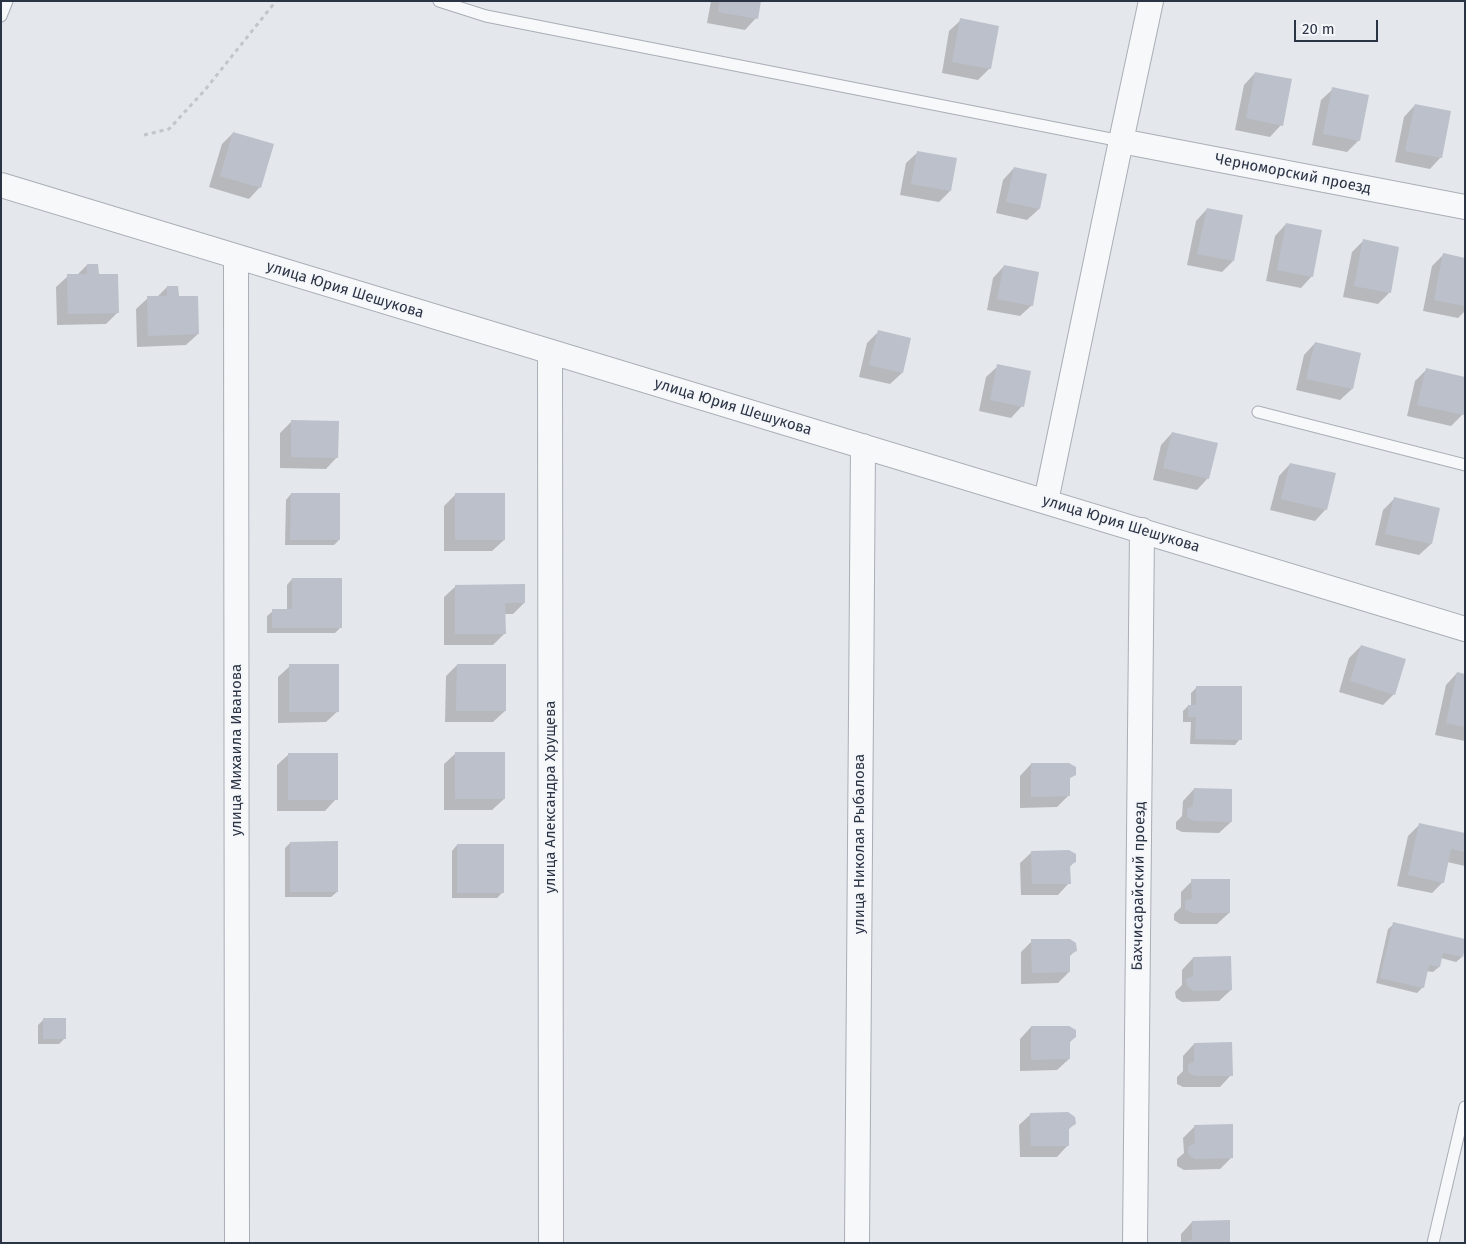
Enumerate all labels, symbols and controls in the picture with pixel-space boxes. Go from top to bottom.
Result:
scale bar [1296,10,1380,42]
text: 20 m [1302,20,1335,38]
street label: Черноморский проезд [1213,150,1373,198]
street label: улица Юрия Шешукова [264,257,426,323]
street label: улица Юрия Шешукова [652,374,814,440]
street label: улица Юрия Шешукова [1040,491,1202,557]
street label: улица Михаила Иванова [228,664,246,836]
street label: улица Александра Хрущева [542,701,560,893]
street label: улица Николая Рыбалова [851,754,869,934]
street label: Бахчисарайский проезд [1129,801,1149,971]

